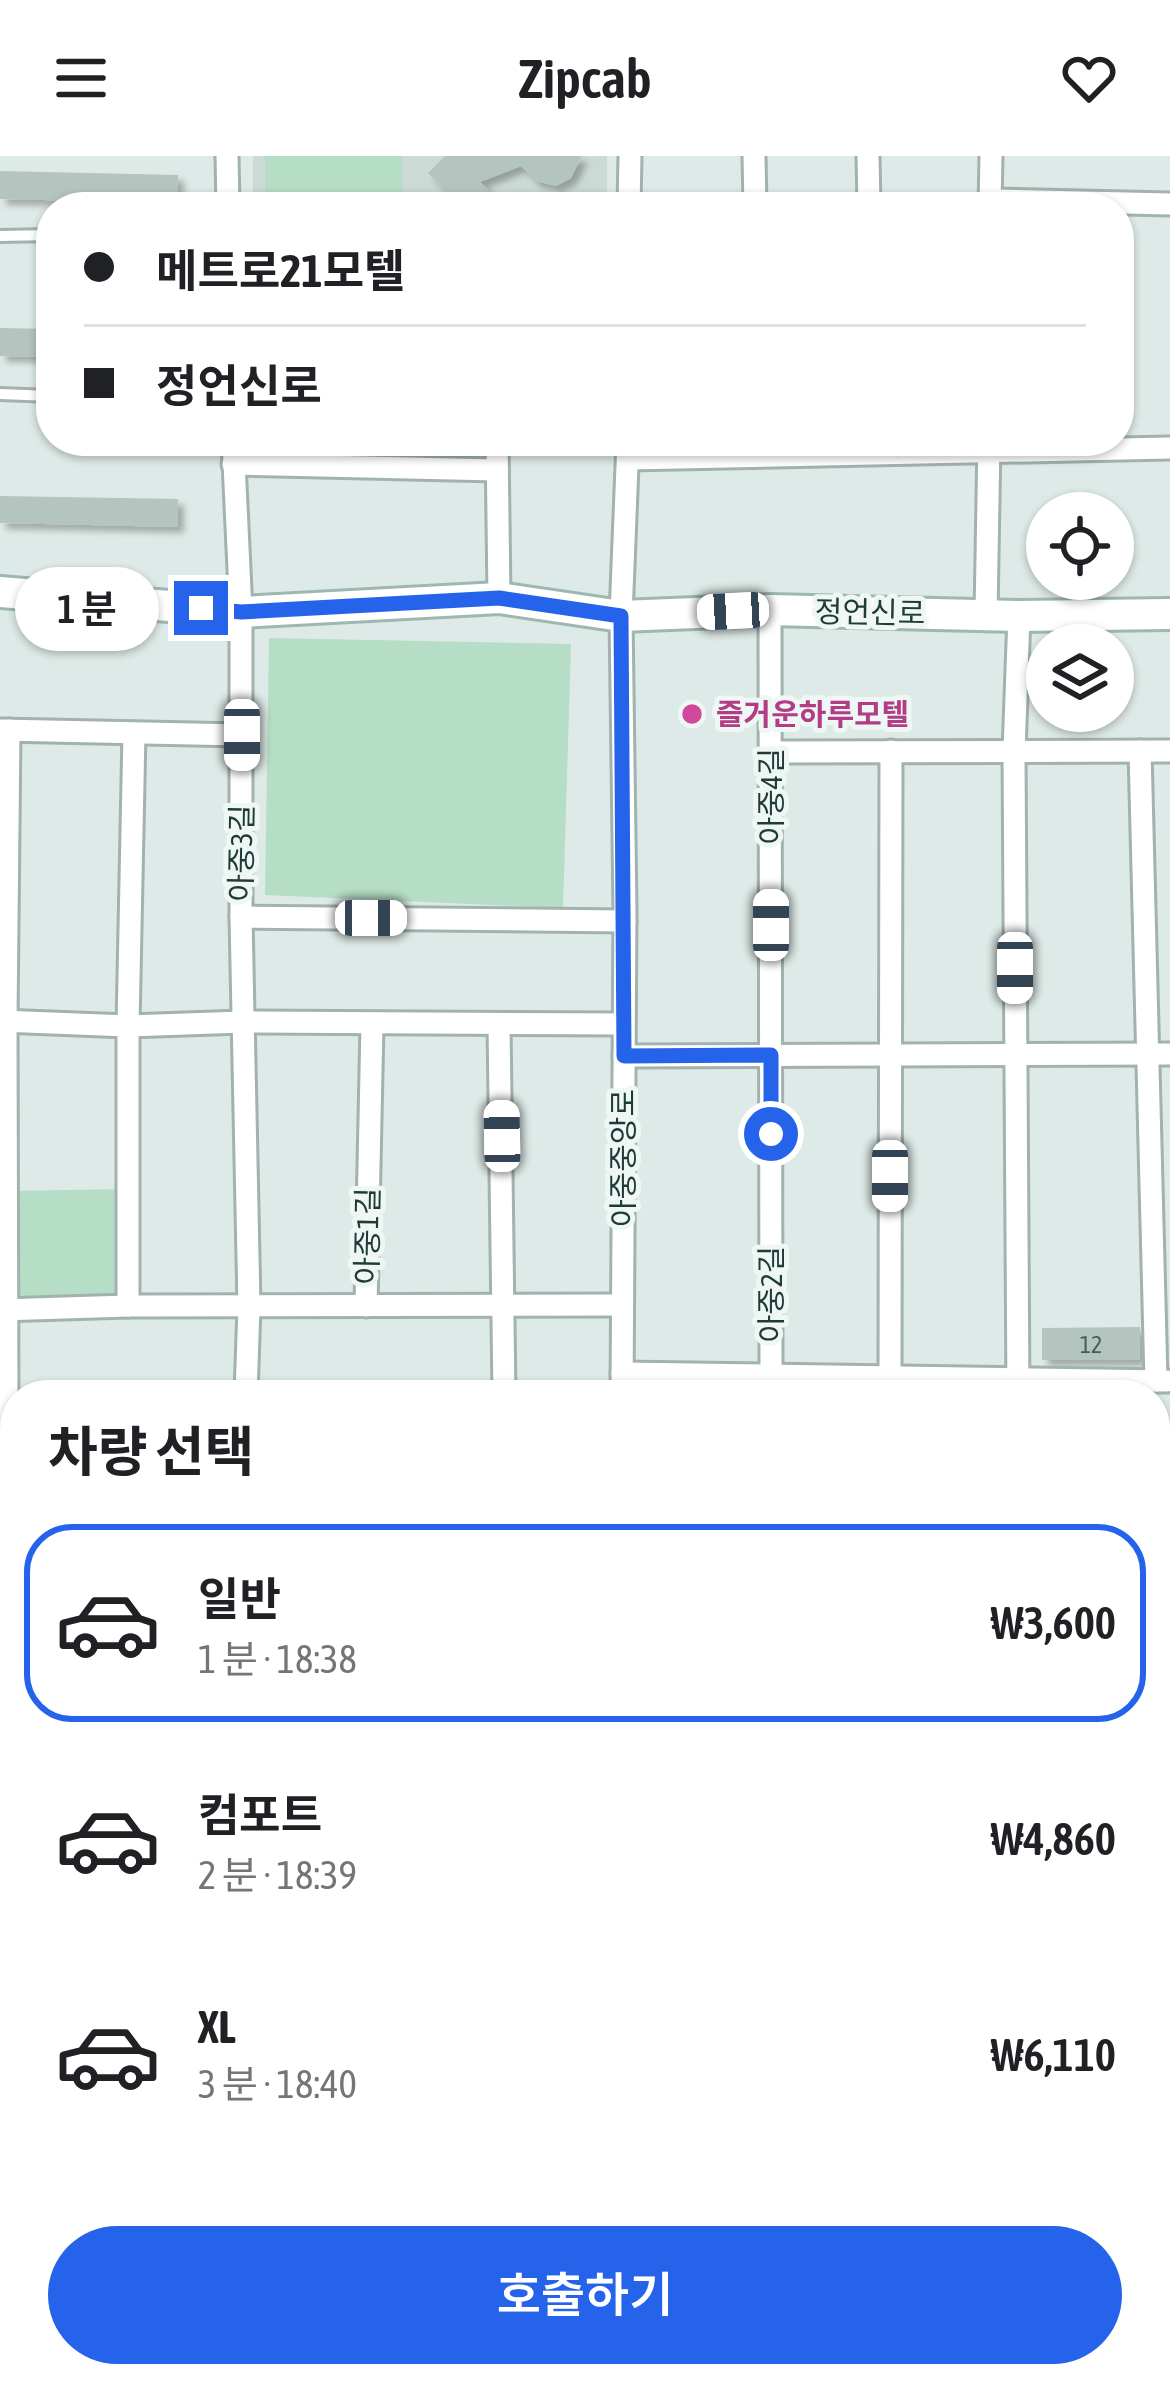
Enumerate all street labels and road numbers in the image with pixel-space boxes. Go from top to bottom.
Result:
street label: 정언신로 [815,594,925,630]
street label: 아중4길 [754,748,788,844]
street label: 아중3길 [223,804,259,902]
street label: 아중중앙로 [606,1089,640,1227]
street label: 아중1길 [349,1187,385,1285]
street label: 아중2길 [754,1246,788,1342]

